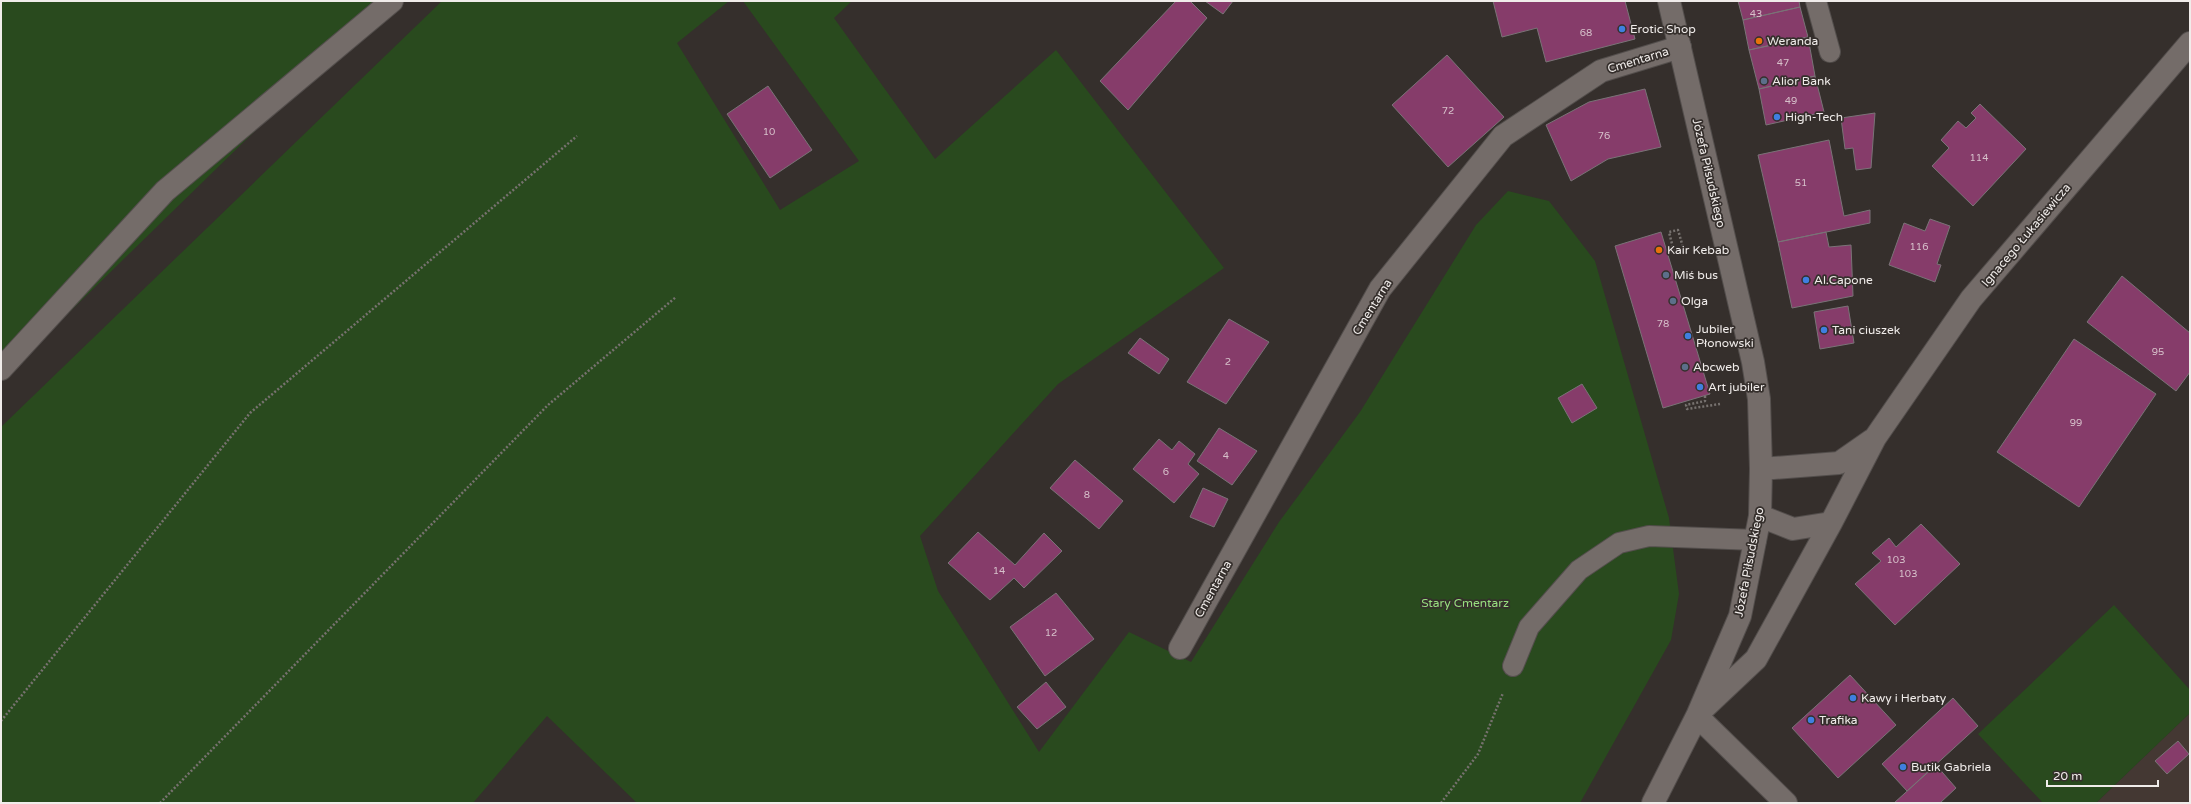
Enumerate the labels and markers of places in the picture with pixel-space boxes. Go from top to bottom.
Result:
place label: Erotic Shop [1630,22,1696,36]
marker: Erotic Shop [1617,24,1627,34]
place label: Weranda [1767,34,1818,48]
marker: Weranda [1754,36,1764,46]
place label: Alior Bank [1772,74,1831,88]
marker: Alior Bank [1759,76,1769,86]
place label: High-Tech [1785,110,1843,124]
marker: High-Tech [1772,112,1782,122]
place label: Kair Kebab [1667,243,1729,257]
marker: Kair Kebab [1654,245,1664,255]
place label: Miś bus [1674,268,1718,282]
marker: Miś bus [1661,270,1671,280]
place label: Al.Capone [1814,273,1873,287]
marker: Al.Capone [1801,275,1811,285]
place label: Olga [1681,294,1708,308]
marker: Olga [1668,296,1678,306]
place label: Jubiler Płonowski [1696,322,1754,350]
place label: Tani ciuszek [1832,323,1901,337]
marker: Tani ciuszek [1819,325,1829,335]
marker: Jubiler Płonowski [1683,331,1693,341]
place label: Abcweb [1693,360,1740,374]
marker: Abcweb [1680,362,1690,372]
place label: Art jubiler [1708,380,1765,394]
marker: Art jubiler [1695,382,1705,392]
place label: Kawy i Herbaty [1861,691,1947,705]
marker: Kawy i Herbaty [1848,693,1858,703]
place label: Trafika [1819,713,1858,727]
marker: Trafika [1806,715,1816,725]
place label: Butik Gabriela [1911,760,1991,774]
marker: Butik Gabriela [1898,762,1908,772]

